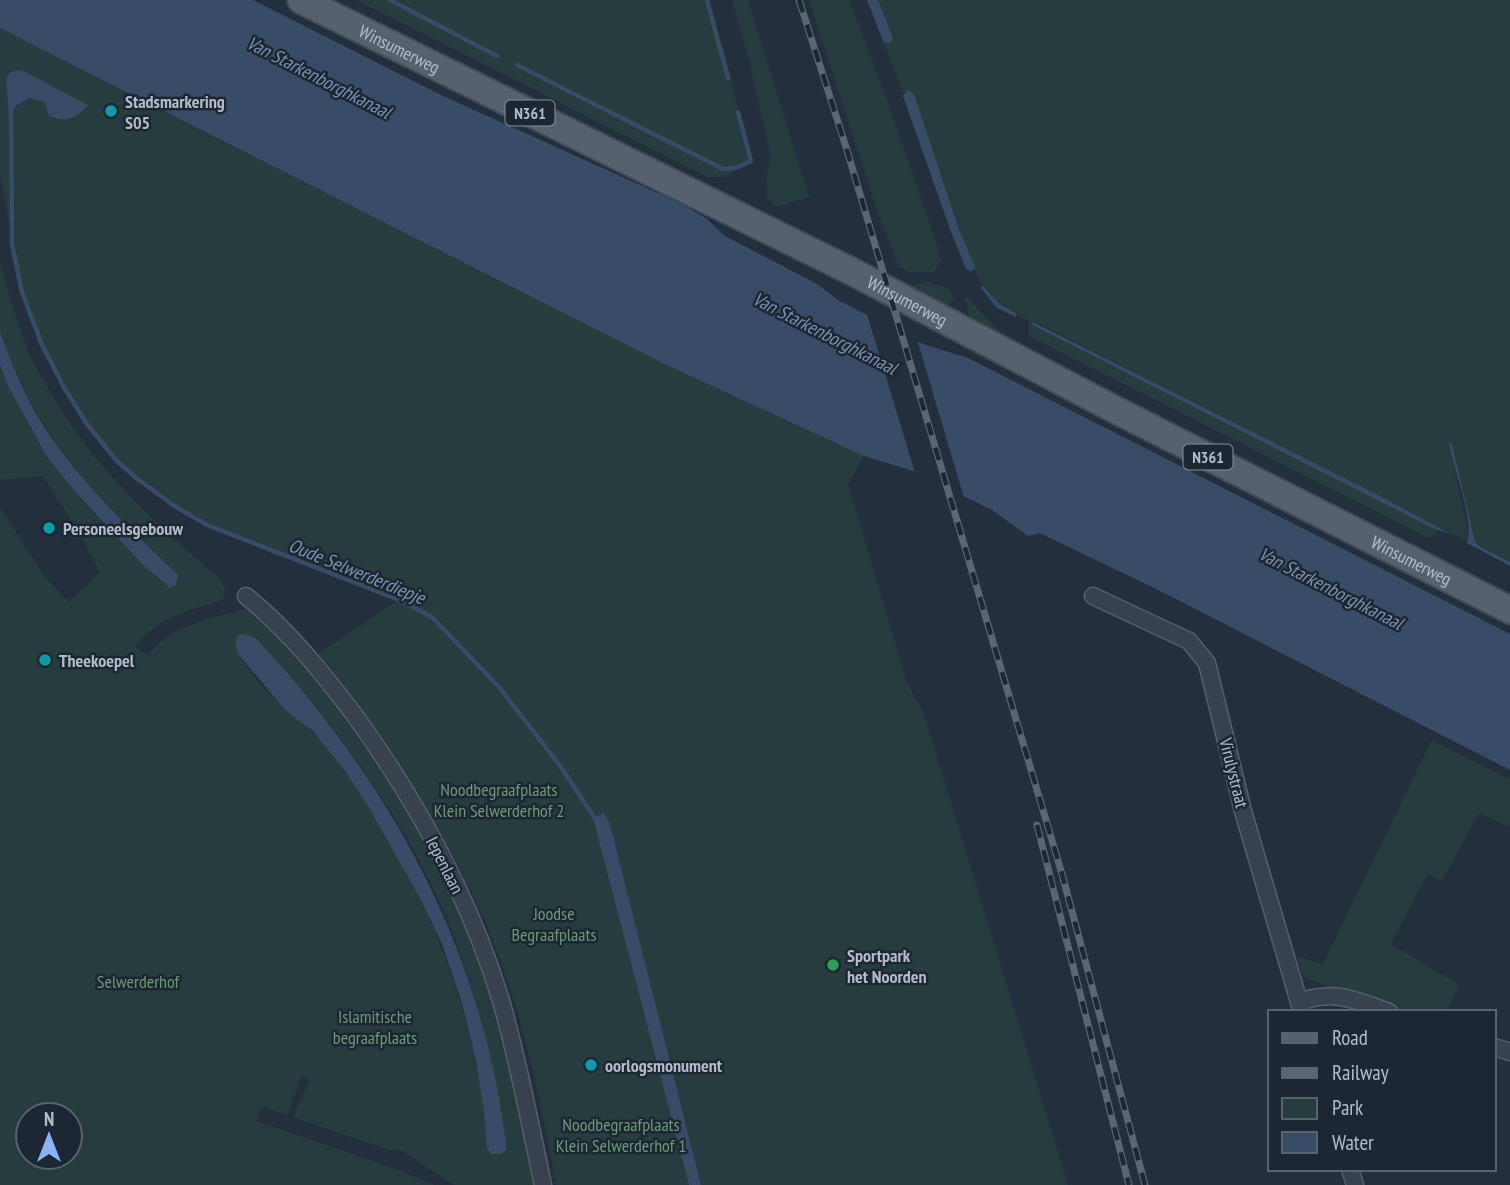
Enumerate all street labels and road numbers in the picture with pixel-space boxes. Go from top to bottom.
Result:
street label: Winsumerweg [355,19,444,78]
road number: N361 [505,100,554,125]
street label: Winsumerweg [863,270,952,331]
road number: N361 [1184,445,1232,470]
street label: Winsumerweg [1367,530,1456,590]
street label: Virulystraat [1214,735,1254,810]
street label: Iepenlaan [421,832,469,898]

